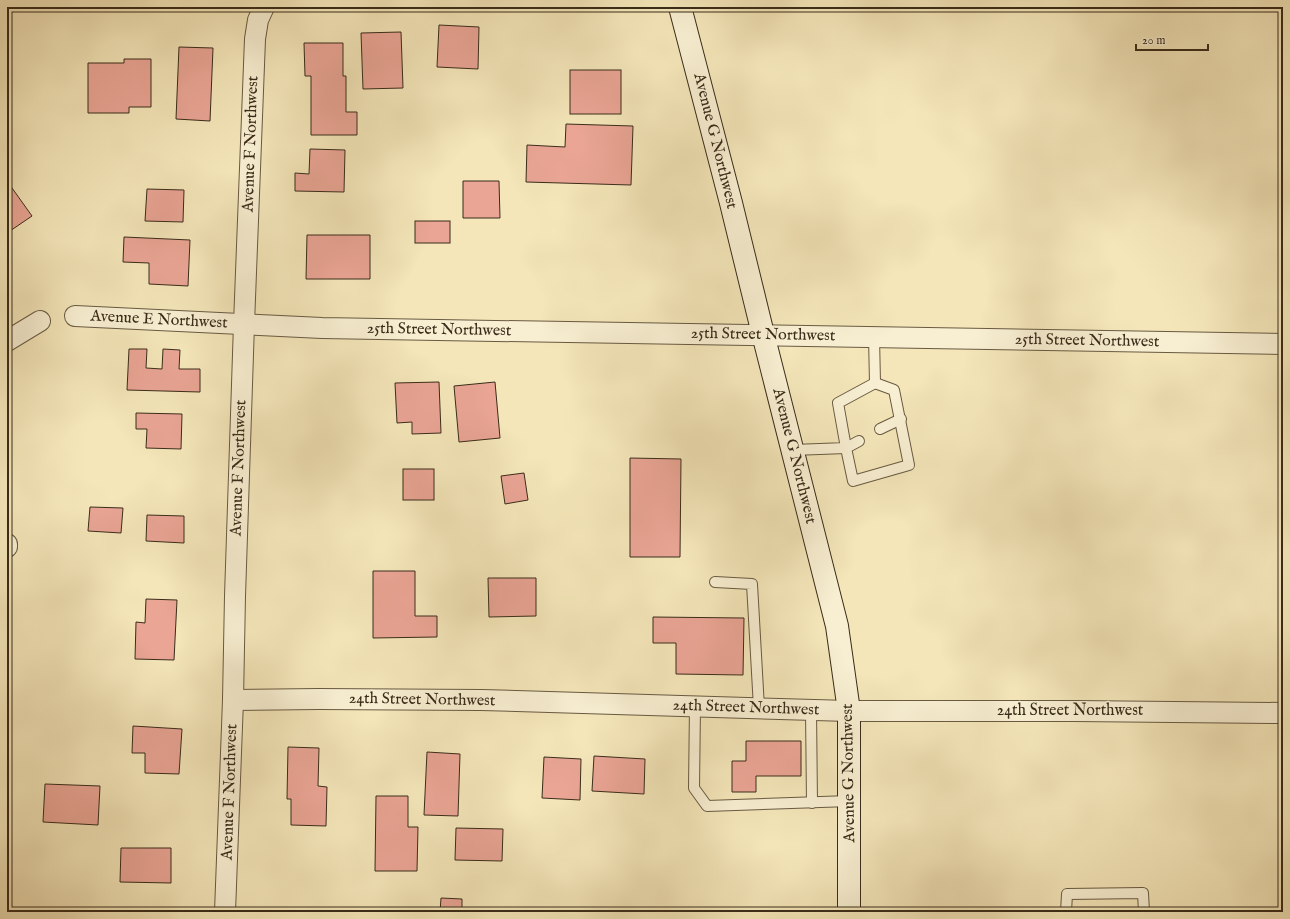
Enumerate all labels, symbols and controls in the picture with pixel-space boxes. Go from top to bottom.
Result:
scale bar [1136,26,1208,52]
text: 20 m [1142,33,1165,48]
street label: Avenue G Northwest [688,70,742,211]
street label: Avenue F Northwest [239,75,263,214]
street label: Avenue E Northwest [89,306,229,334]
street label: 25th Street Northwest [367,319,512,341]
street label: 25th Street Northwest [691,324,836,346]
street label: 25th Street Northwest [1015,330,1160,352]
street label: Avenue G Northwest [767,385,821,526]
street label: Avenue F Northwest [227,399,251,538]
street label: 24th Street Northwest [349,689,496,711]
street label: 24th Street Northwest [672,695,820,721]
street label: 24th Street Northwest [997,701,1144,721]
street label: Avenue G Northwest [838,703,860,844]
street label: Avenue F Northwest [218,723,242,862]

